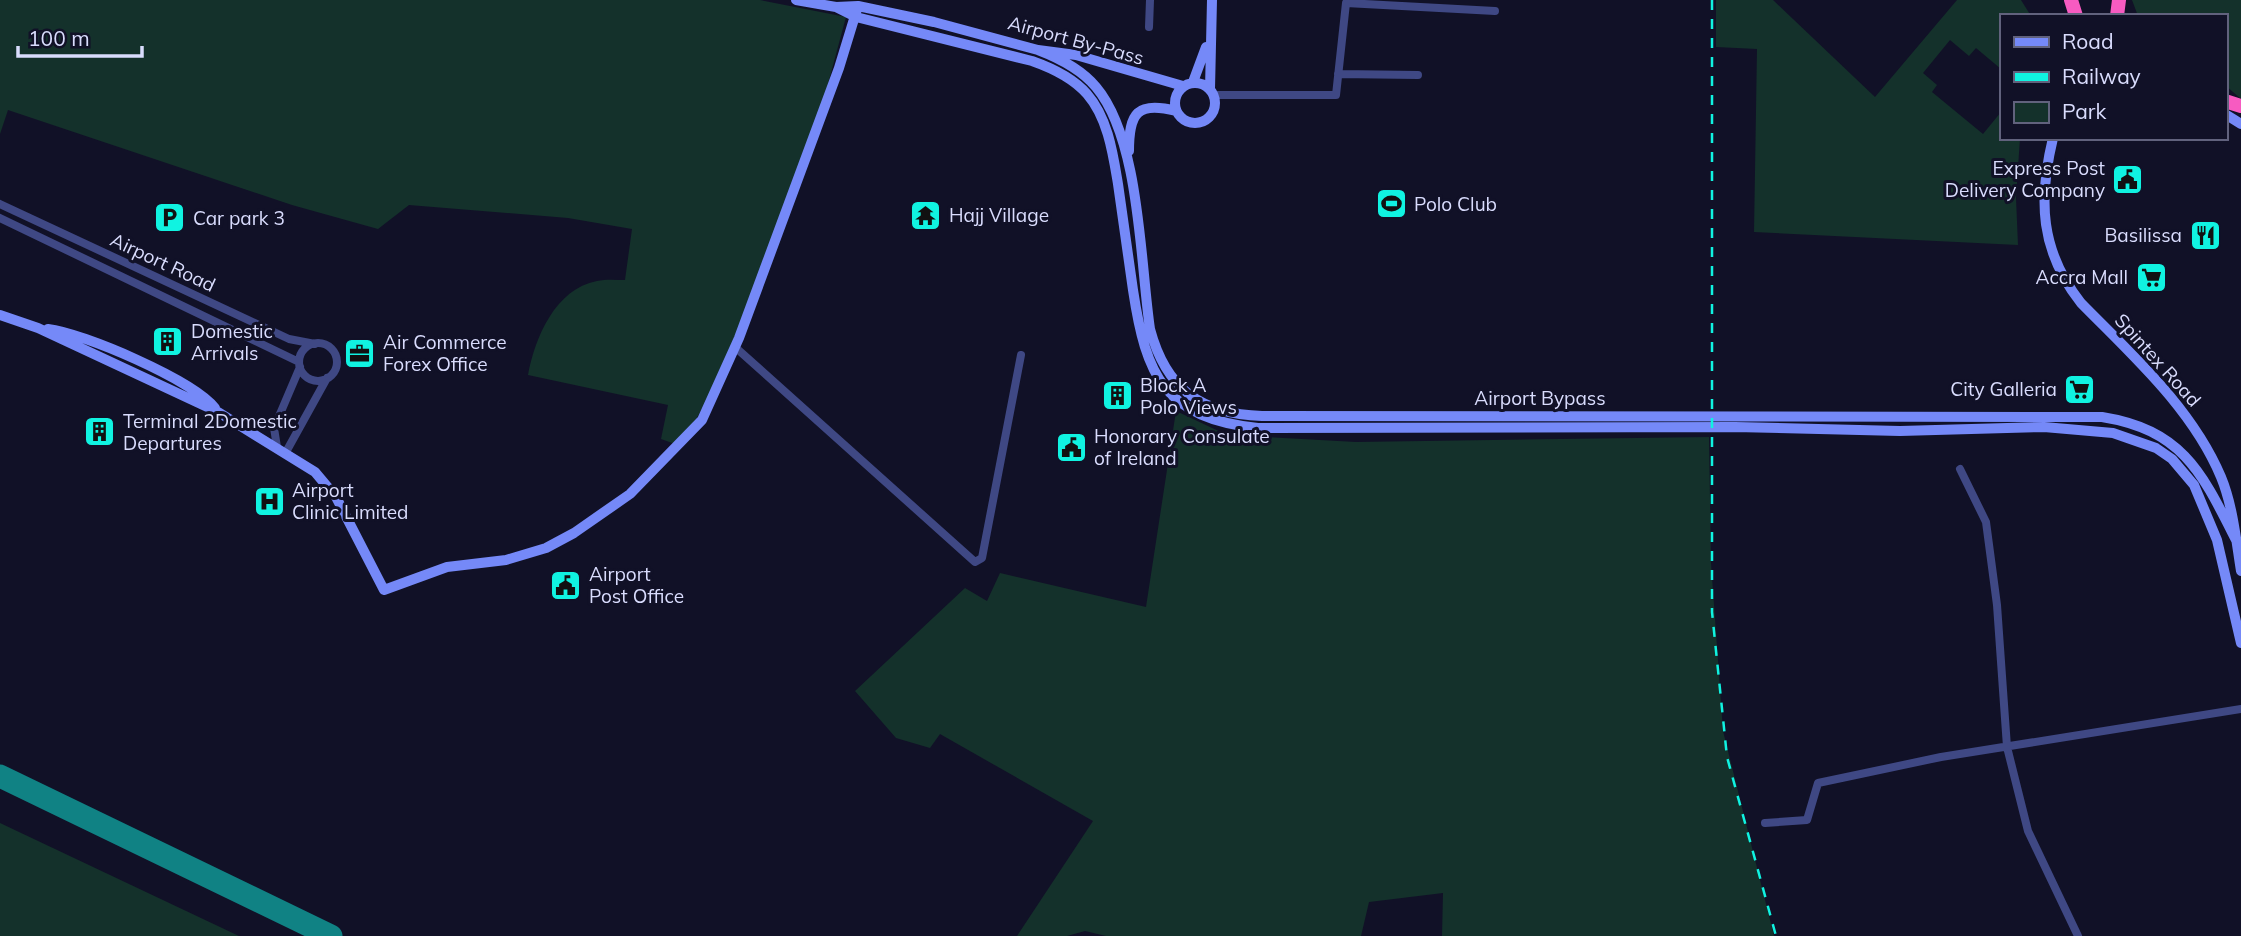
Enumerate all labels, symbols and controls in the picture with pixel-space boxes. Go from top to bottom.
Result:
street label: Airport By-Pass [1005,10,1147,70]
scale bar [18,14,142,58]
legend [2000,14,2227,140]
text: 100 m [28,25,90,51]
text: Road [2062,28,2113,54]
text: Railway [2062,63,2141,89]
text: Park [2062,98,2106,124]
place label: Express Post Delivery Company [1945,156,2105,202]
public building icon: Express Post Delivery Company [2111,162,2145,196]
sports icon: Polo Club [1374,187,1408,221]
place label: Polo Club [1414,192,1497,216]
temple icon: Hajj Village [909,198,943,232]
parking icon: Car park 3 [153,201,187,235]
place label: Hajj Village [949,203,1049,227]
place label: Car park 3 [193,206,285,230]
restaurant icon: Basilissa [2188,218,2222,252]
place label: Basilissa [2104,223,2182,247]
street label: Airport Road [107,227,219,297]
supermarket icon: Accra Mall [2134,260,2168,294]
place label: Accra Mall [2036,265,2128,289]
street label: Spintex Road [2110,308,2206,412]
place label: Domestic Arrivals [191,319,273,365]
building icon: Domestic Arrivals [151,325,185,359]
place label: Air Commerce Forex Office [383,330,507,376]
office icon: Air Commerce Forex Office [343,336,377,370]
supermarket icon: City Galleria [2063,372,2097,406]
place label: Block A Polo Views [1140,373,1237,419]
place label: City Galleria [1950,377,2057,401]
building icon: Block A Polo Views [1100,379,1134,413]
street label: Airport Bypass [1474,386,1606,410]
place label: Terminal 2Domestic Departures [123,409,297,455]
building icon: Terminal 2Domestic Departures [83,415,117,449]
place label: Honorary Consulate of Ireland [1094,424,1270,470]
public building icon: Honorary Consulate of Ireland [1054,430,1088,464]
place label: Airport Clinic Limited [292,478,408,524]
hospital icon: Airport Clinic Limited [252,484,286,518]
place label: Airport Post Office [589,562,684,608]
public building icon: Airport Post Office [549,568,583,602]

